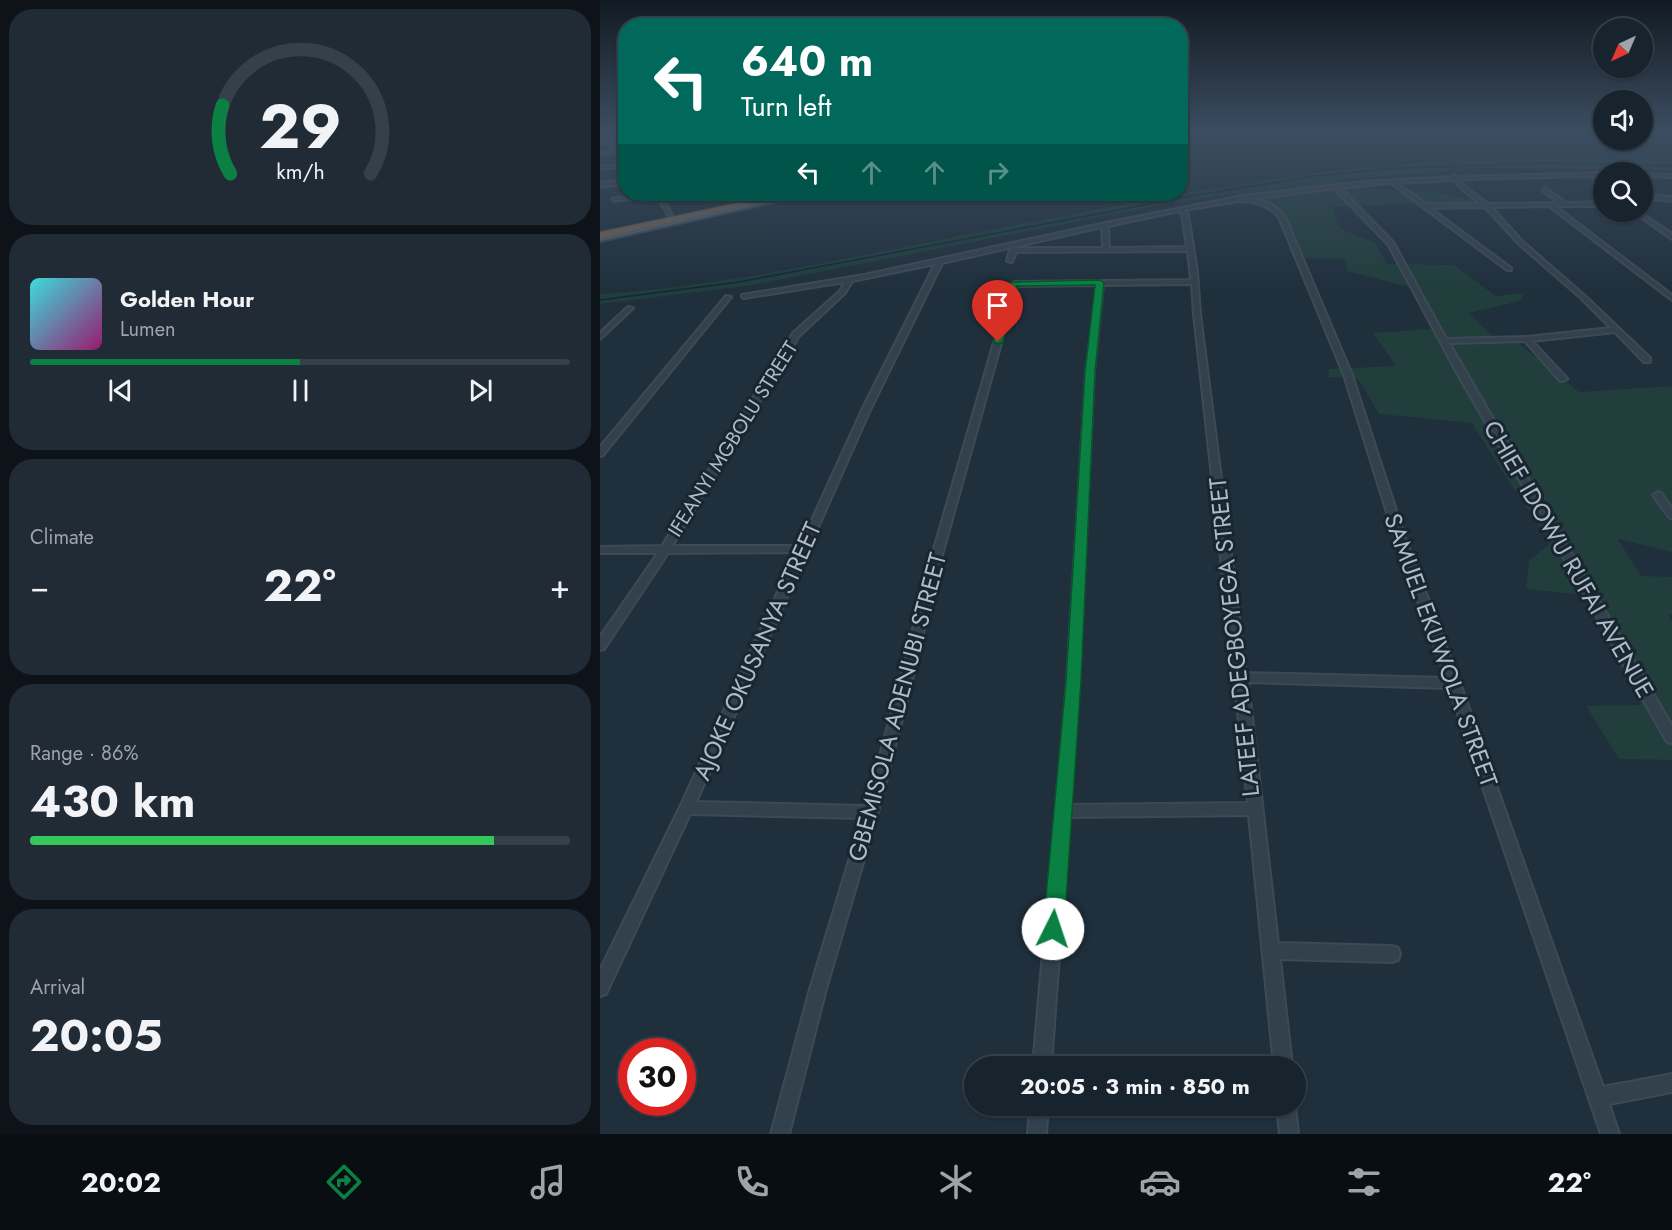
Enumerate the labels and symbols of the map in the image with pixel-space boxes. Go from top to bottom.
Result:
north arrow [1593,18,1653,78]
pin [972,280,1023,342]
street label: IFEANYI MGBOLU STREET [661,335,805,542]
street label: CHIEF IDOWU RUFAI AVENUE [1475,414,1663,704]
street label: LATEEF ADEGBOYEGA STREET [1200,476,1268,798]
street label: SAMUEL EKUWOLA STREET [1375,508,1507,792]
street label: AJOKE OKUSANYA STREET [684,516,830,786]
street label: GBEMISOLA ADENUBI STREET [839,549,955,865]
position arrow [1021,897,1085,961]
speed limit sign: 30 [618,1038,696,1116]

